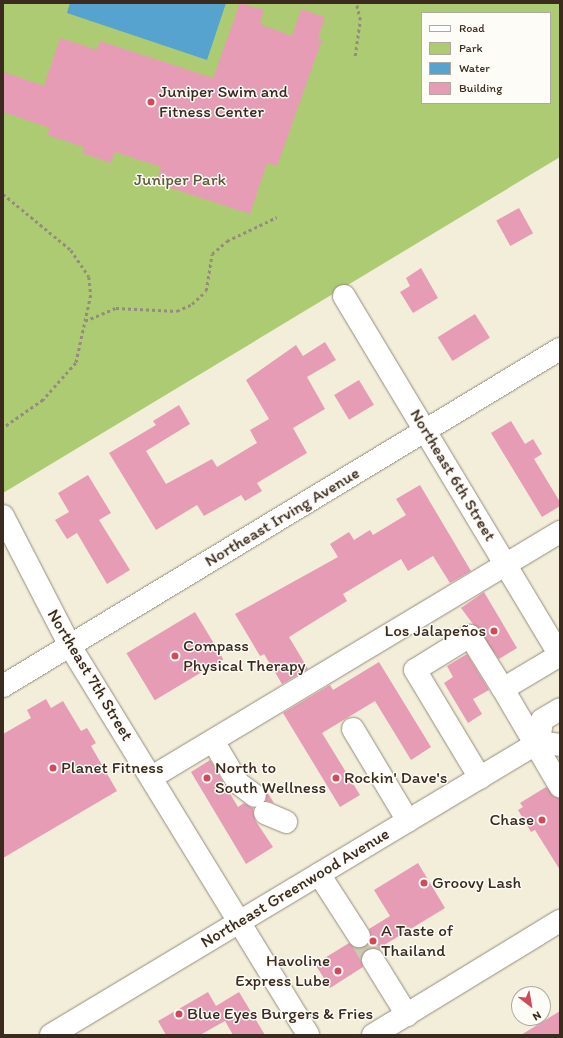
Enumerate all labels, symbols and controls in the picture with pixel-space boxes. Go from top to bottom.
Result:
legend [421,12,551,104]
text: Road [459,21,485,35]
text: Park [459,41,483,55]
text: Water [459,61,490,75]
text: Building [459,81,502,95]
place label: Juniper Swim and Fitness Center [159,82,288,122]
marker: Juniper Swim and Fitness Center [146,97,156,107]
park label: Juniper Park [134,170,226,190]
street label: Northeast 6th Street [406,406,500,544]
street label: Northeast Irving Avenue [201,463,363,571]
street label: Northeast 7th Street [43,606,137,744]
place label: Los Jalapeños [385,621,486,641]
marker: Los Jalapeños [489,626,499,636]
place label: Compass Physical Therapy [183,636,305,676]
marker: Compass Physical Therapy [170,651,180,661]
place label: Planet Fitness [61,758,164,778]
place label: North to South Wellness [215,758,326,798]
marker: Planet Fitness [48,763,58,773]
place label: Rockin' Dave's [344,768,447,788]
marker: North to South Wellness [202,773,212,783]
marker: Rockin' Dave's [331,773,341,783]
place label: Chase [489,810,534,830]
marker: Chase [537,815,547,825]
street label: Northeast Greenwood Avenue [197,824,393,952]
place label: Groovy Lash [432,873,521,893]
marker: Groovy Lash [419,878,429,888]
place label: A Taste of Thailand [381,921,453,961]
marker: A Taste of Thailand [368,936,378,946]
place label: Havoline Express Lube [235,951,330,991]
marker: Havoline Express Lube [333,966,343,976]
north arrow [511,986,551,1026]
place label: Blue Eyes Burgers & Fries [187,1004,373,1024]
text: N [530,1008,543,1023]
marker: Blue Eyes Burgers & Fries [174,1009,184,1019]

